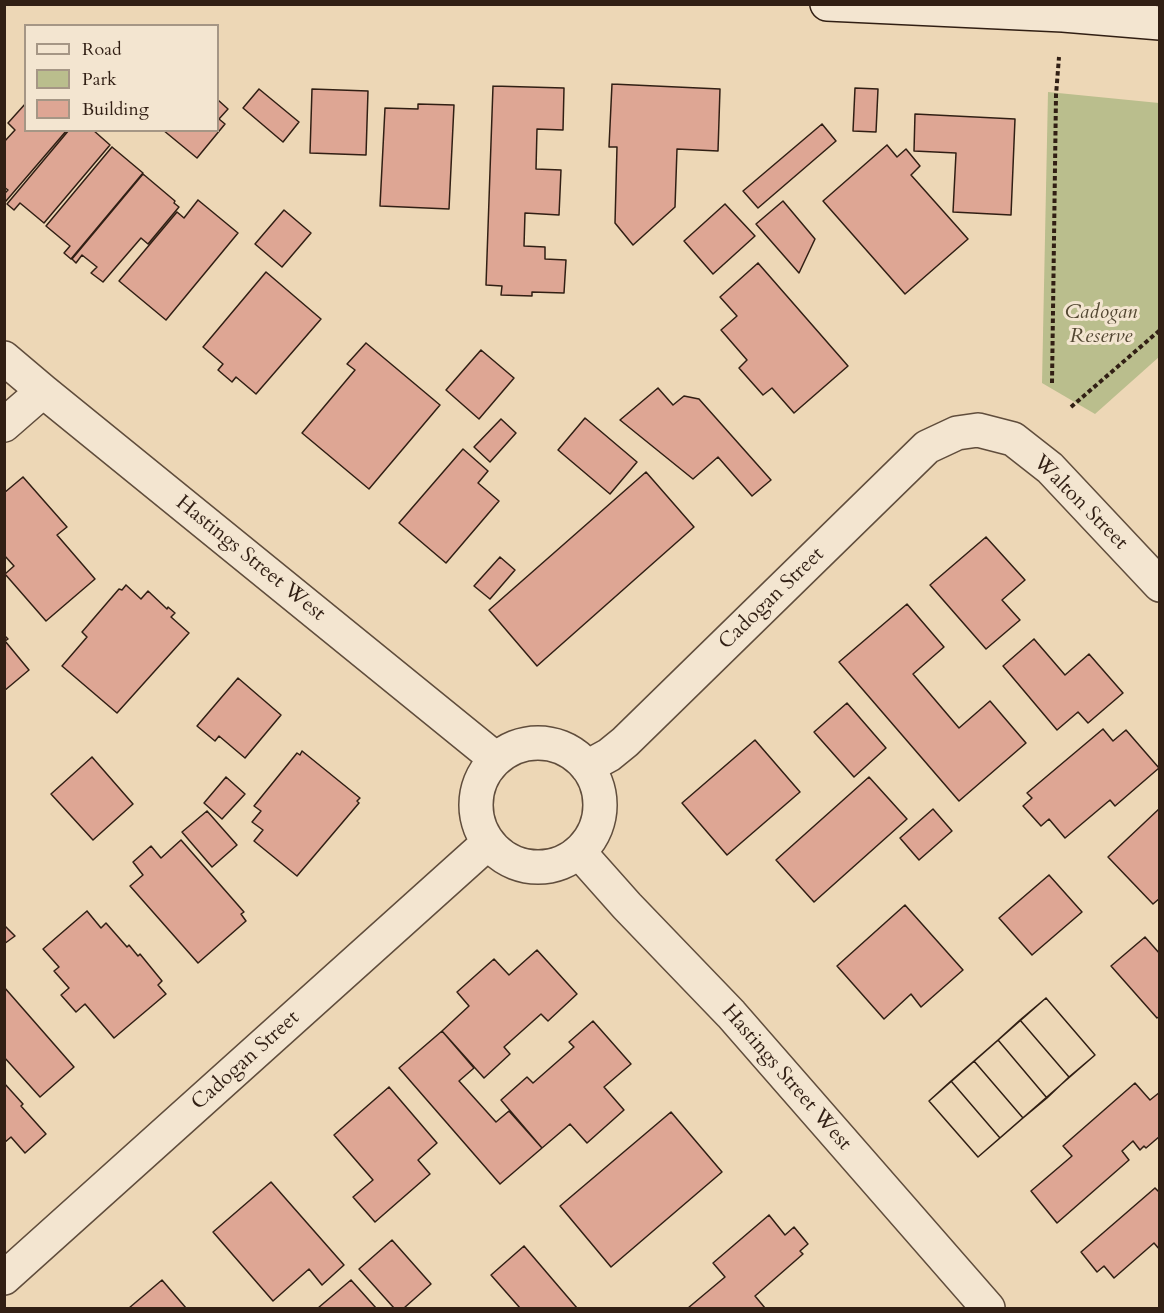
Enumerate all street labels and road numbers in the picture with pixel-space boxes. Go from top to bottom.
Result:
street label: Walton Street [1027,450,1133,556]
street label: Hastings Street West [170,491,330,627]
street label: Cadogan Street [714,542,830,656]
street label: Hastings Street West [716,1000,856,1156]
street label: Cadogan Street [187,1006,305,1116]

